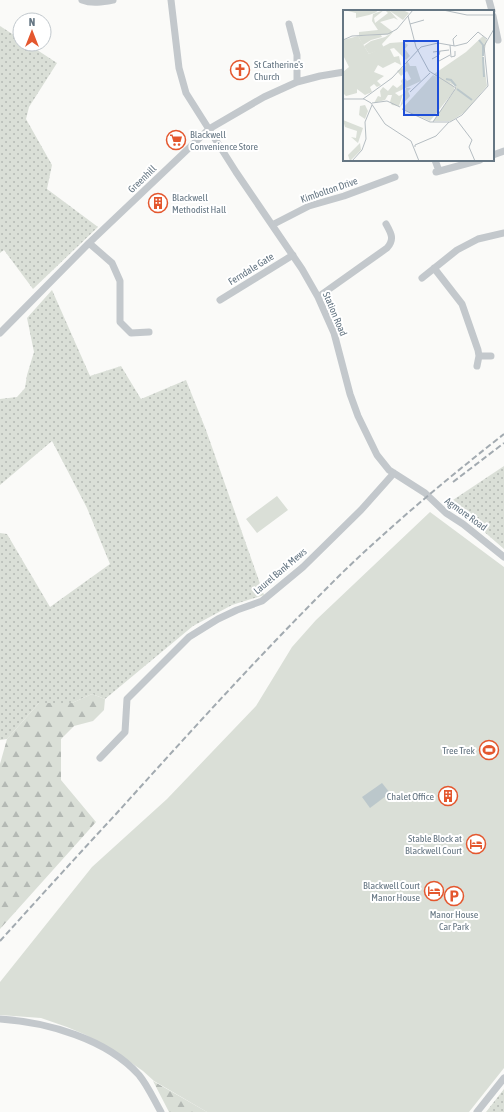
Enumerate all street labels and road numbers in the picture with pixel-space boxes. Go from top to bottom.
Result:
street label: Greenhill [126,163,159,195]
street label: Kimbolton Drive [299,175,359,205]
street label: Ferndale Gate [226,251,276,287]
street label: Station Road [321,290,349,338]
street label: Agmore Road [443,495,489,533]
street label: Laurel Bank Mews [251,545,309,596]

